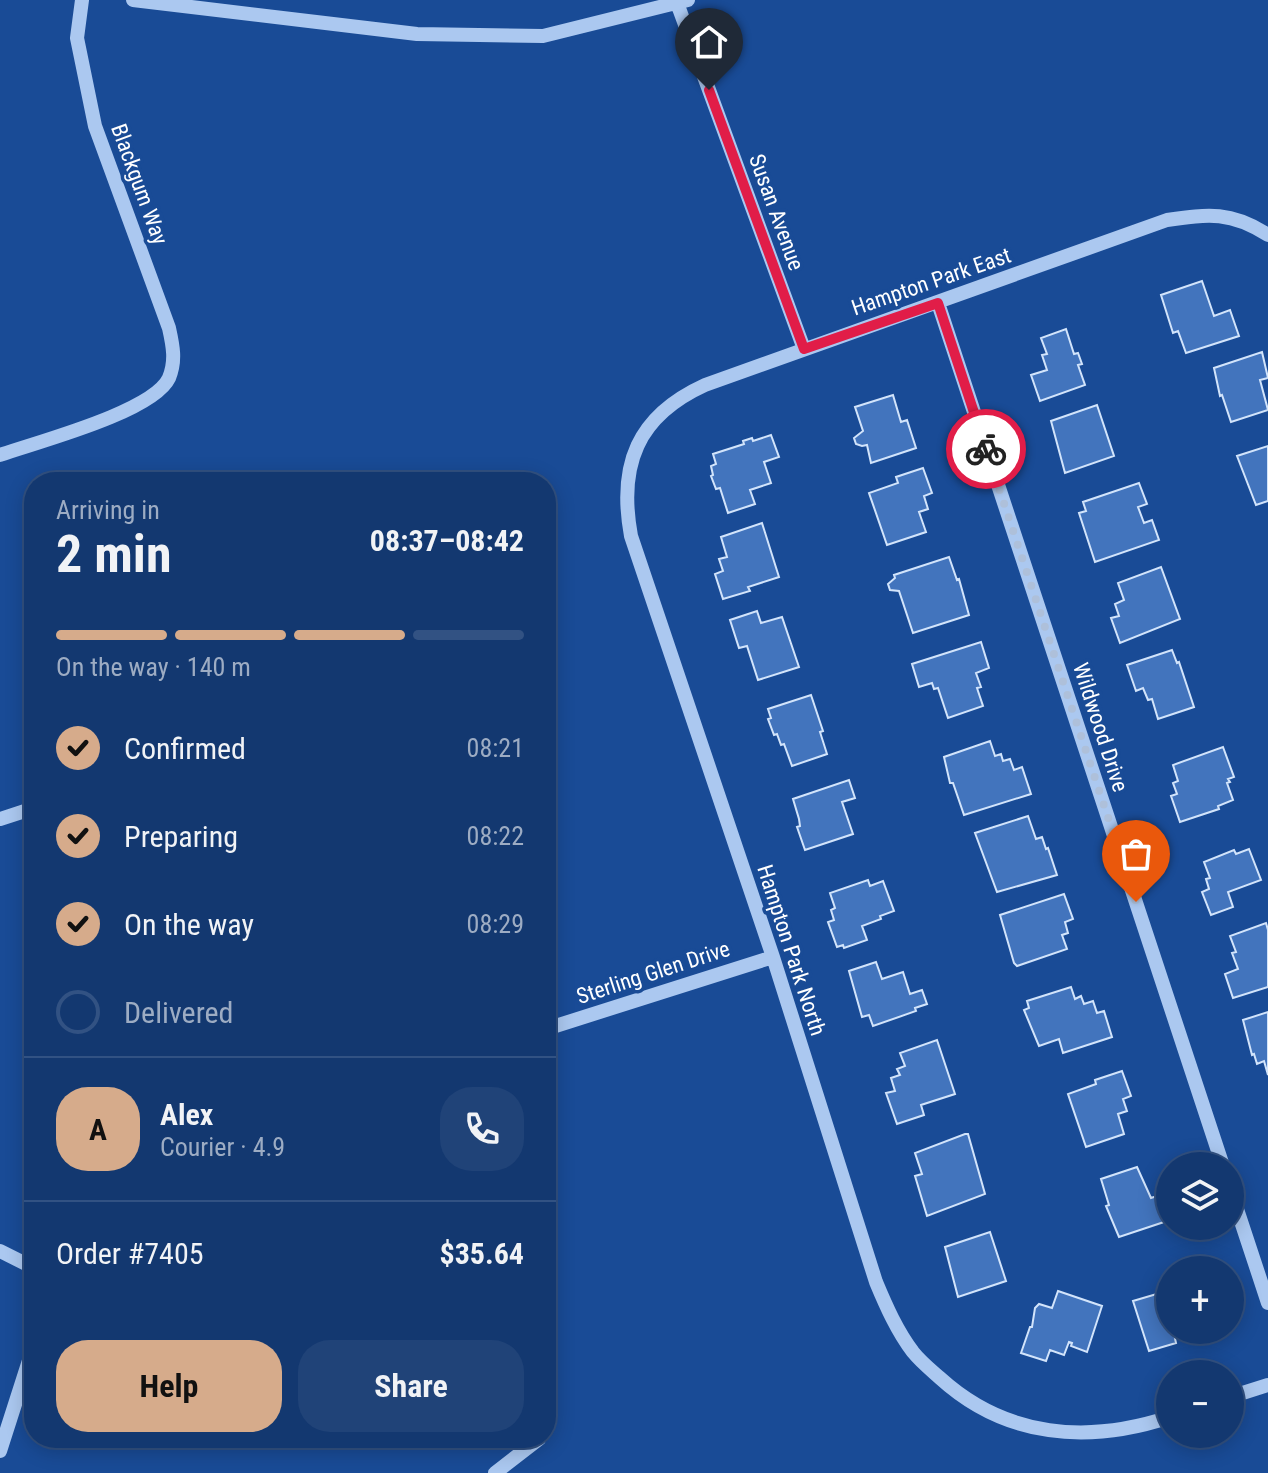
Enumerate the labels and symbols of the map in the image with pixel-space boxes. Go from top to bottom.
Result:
pin [675,8,743,90]
street label: Blackgum Way [106,120,173,248]
street label: Susan Avenue [744,151,809,274]
street label: Hampton Park East [848,242,1014,320]
courier [946,409,1026,489]
street label: Wildwood Drive [1068,660,1133,795]
pin [1102,820,1170,902]
street label: Hampton Park North [752,862,831,1039]
street label: Sterling Glen Drive [573,936,733,1009]

